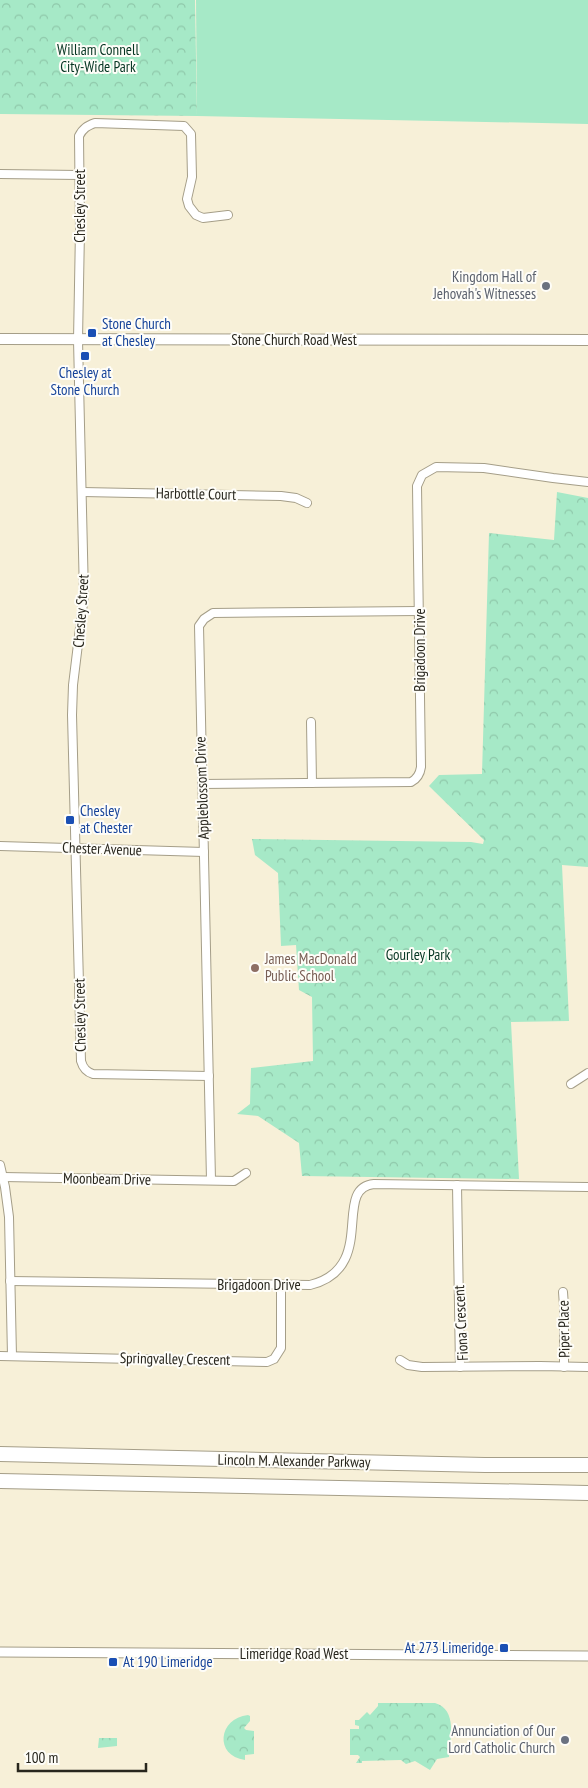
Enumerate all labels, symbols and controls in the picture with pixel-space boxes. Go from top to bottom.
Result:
park label: William Connell City-Wide Park [57,40,139,76]
street label: Chesley Street [70,169,89,243]
place label: Kingdom Hall of Jehovah's Witnesses [432,267,537,303]
marker: Kingdom Hall of Jehovah's Witnesses [540,280,552,292]
place label: Stone Church at Chesley [102,314,171,350]
marker: Stone Church at Chesley [86,327,98,339]
street label: Stone Church Road West [231,330,357,349]
marker: Chesley at Stone Church [79,350,91,362]
place label: Chesley at Stone Church [51,363,119,399]
street label: Harbottle Court [156,483,236,504]
street label: Chesley Street [68,574,93,648]
street label: Brigadoon Drive [410,608,429,692]
street label: Appleblossom Drive [190,736,213,840]
place label: Chesley at Chester [80,801,133,837]
marker: Chesley at Chester [64,814,76,826]
street label: Chester Avenue [62,838,142,859]
park label: Gourley Park [386,945,450,964]
place label: James MacDonald Public School [264,949,357,985]
marker: James MacDonald Public School [249,962,261,974]
street label: Chesley Street [69,978,90,1052]
street label: Moonbeam Drive [63,1168,151,1189]
street label: Brigadoon Drive [217,1275,301,1294]
street label: Fiona Crescent [449,1285,472,1361]
street label: Piper Place [553,1300,574,1358]
street label: Springvalley Crescent [120,1348,230,1369]
street label: Lincoln M. Alexander Parkway [217,1450,371,1471]
place label: At 273 Limeridge [404,1638,494,1657]
marker: At 273 Limeridge [498,1642,510,1654]
street label: Limeridge Road West [240,1644,348,1663]
place label: At 190 Limeridge [123,1652,213,1671]
marker: At 190 Limeridge [107,1656,119,1668]
place label: Annunciation of Our Lord Catholic Church [448,1721,556,1757]
marker: Annunciation of Our Lord Catholic Church [559,1734,571,1746]
scale bar [18,1740,145,1772]
text: 100 m [25,1748,58,1767]

